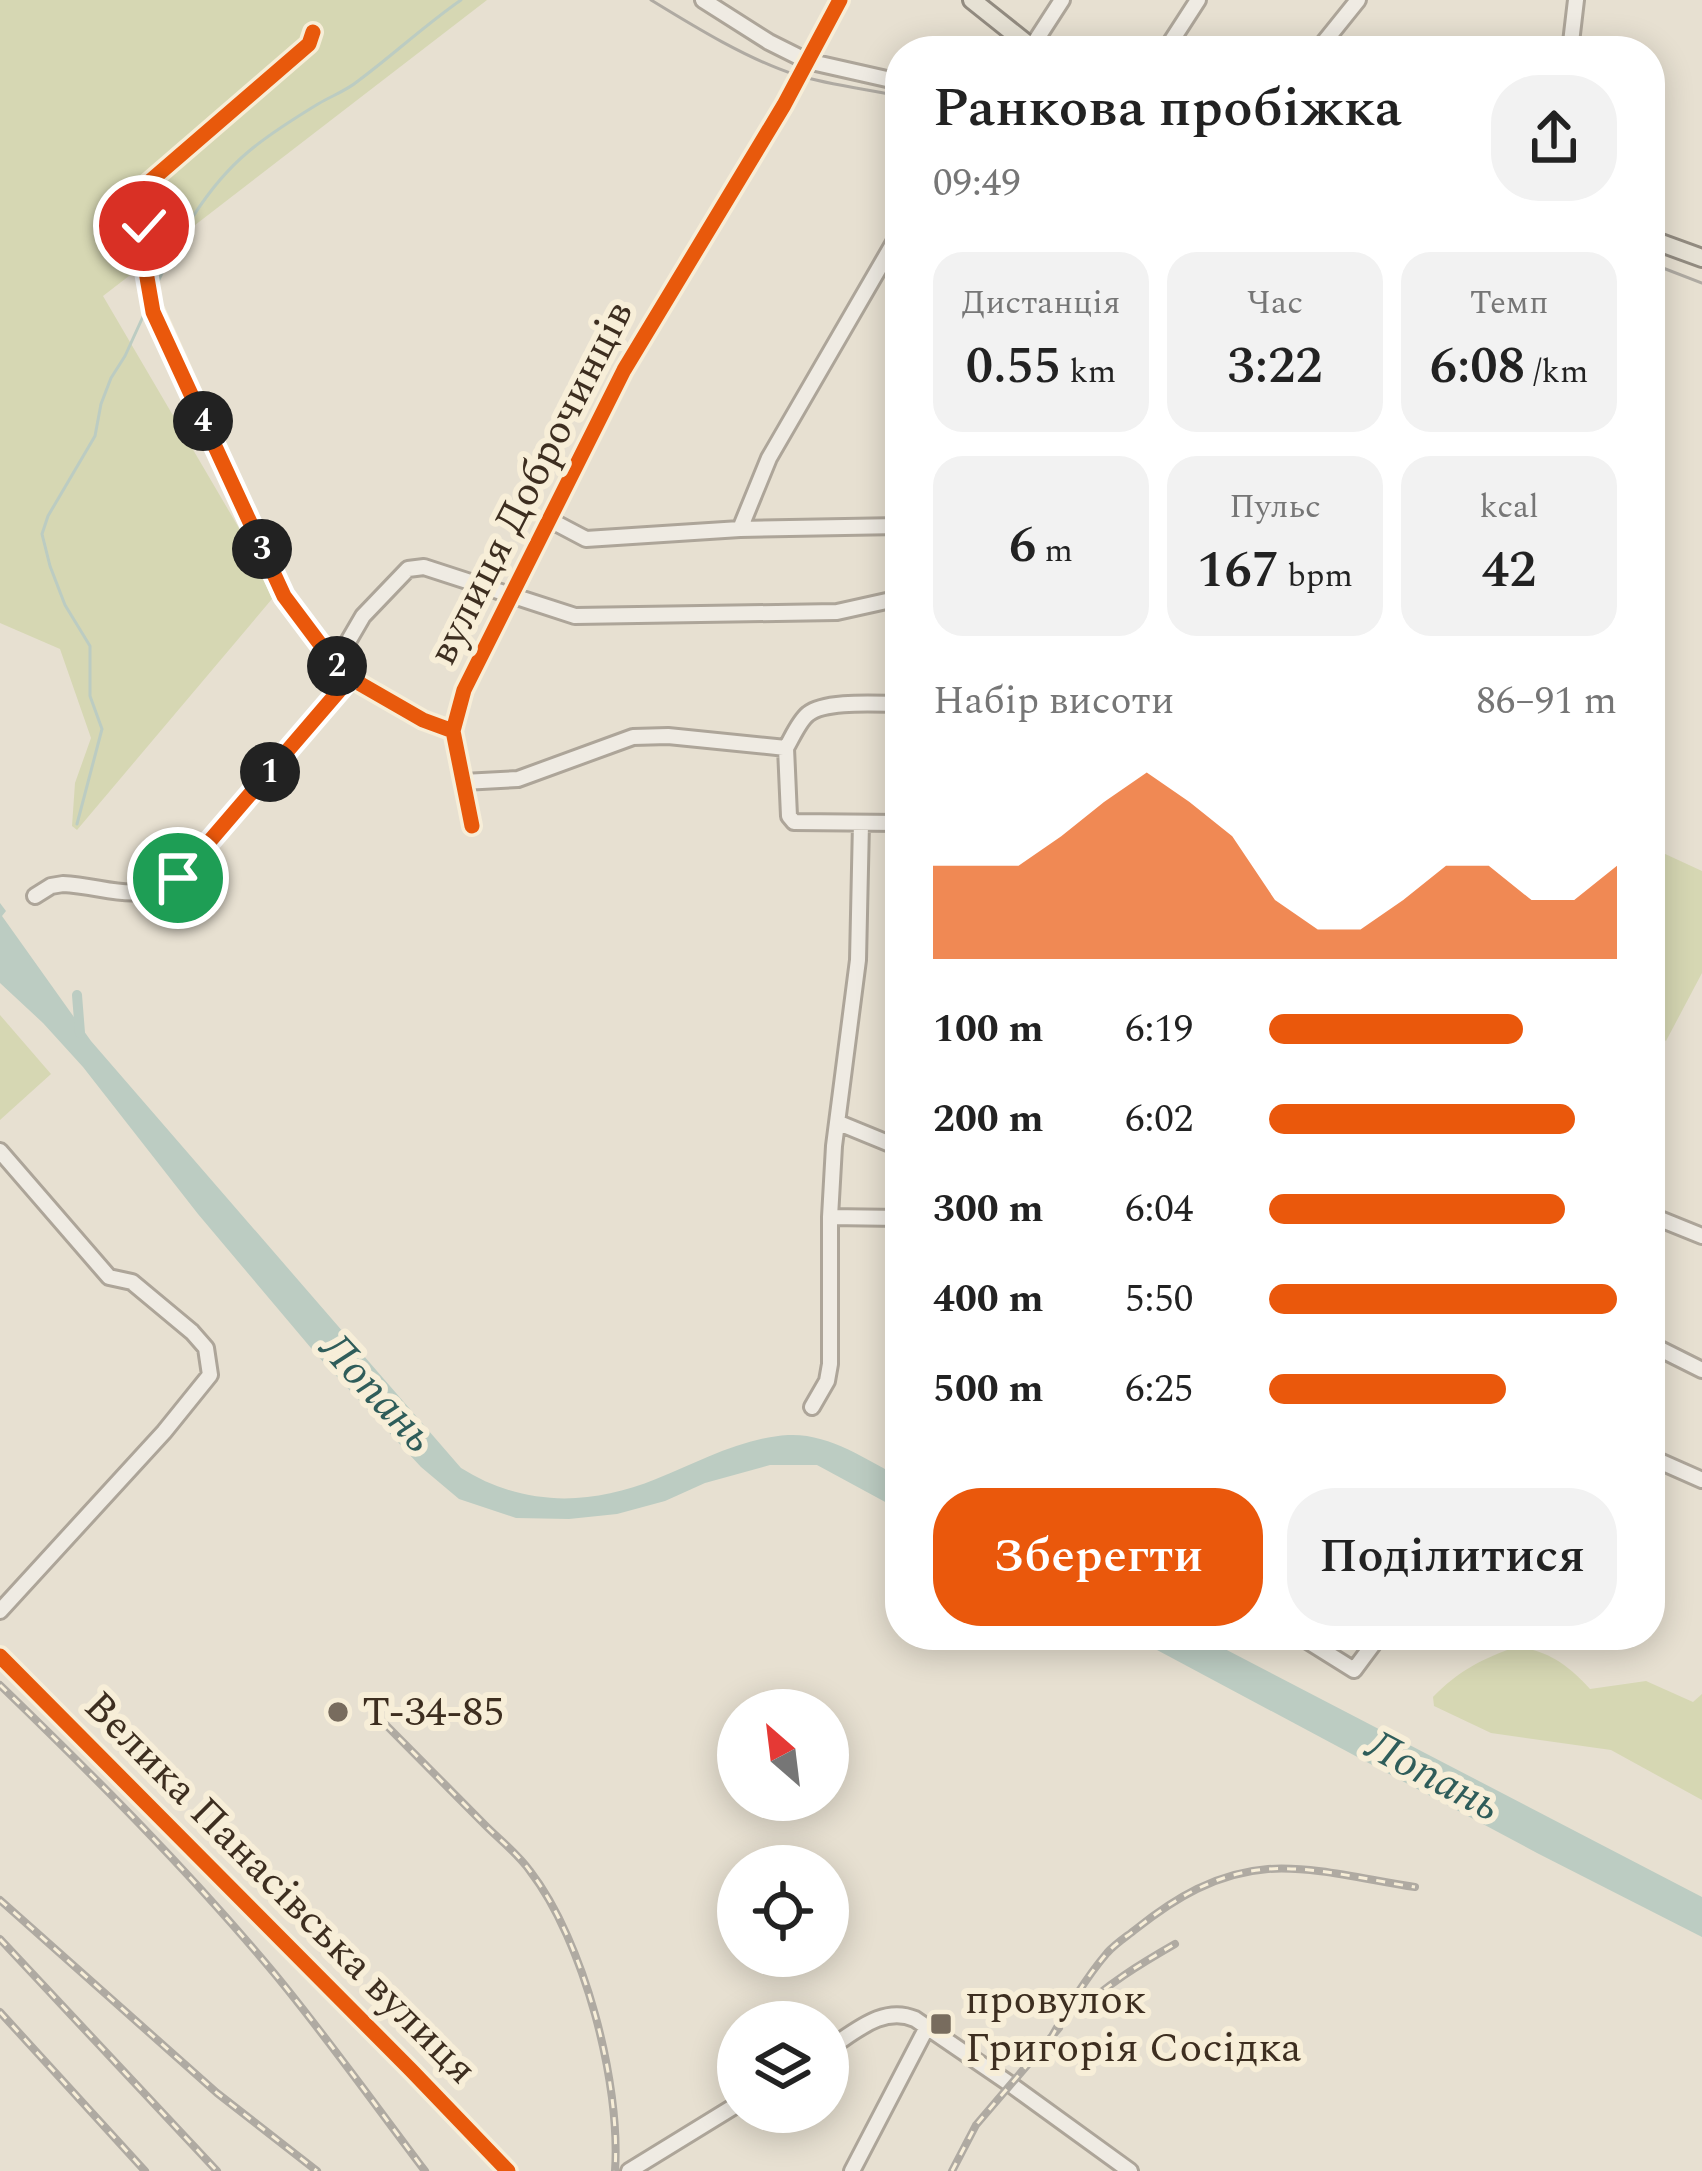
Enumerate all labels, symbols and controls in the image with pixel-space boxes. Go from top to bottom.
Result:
text: Ранкова пробіжка [933,68,1402,150]
button: share [1491,75,1617,201]
text: 09:49 [933,154,1021,213]
pin [93,175,195,277]
icon: check [111,193,177,259]
text: Дистанція [962,278,1120,328]
text: Час [1247,278,1303,328]
text: Темп [1470,278,1548,328]
street label: вулиця Доброчинців [412,290,650,676]
text: 0.55 [966,328,1061,406]
text: 3:22 [1227,328,1323,406]
text: 6:08 [1430,328,1525,406]
text: km [1061,347,1116,397]
text: /km [1525,347,1588,397]
pin: 4 [173,391,233,451]
text: 4 [194,396,212,446]
text: Пульс [1229,482,1321,532]
text: kcal [1479,482,1539,532]
text: 6 [1009,507,1036,585]
pin: 3 [232,519,292,579]
text: 3 [253,524,271,574]
text: m [1036,526,1073,576]
text: 167 [1197,532,1279,610]
text: 42 [1482,532,1536,610]
text: bpm [1279,551,1353,601]
pin: 2 [307,636,367,696]
text: 2 [328,641,346,691]
text: Набір висоти [933,672,1174,731]
text: 86–91 m [1476,672,1617,731]
pin: 1 [240,742,300,802]
text: 1 [261,747,279,797]
pin [127,827,229,929]
icon: arrive [145,845,211,911]
text: 100 m [933,1000,1044,1059]
text: 6:19 [1125,1000,1193,1059]
text: 200 m [933,1090,1044,1149]
text: 6:02 [1125,1090,1193,1149]
text: 300 m [933,1180,1044,1239]
text: 6:04 [1125,1180,1193,1239]
text: 400 m [933,1270,1044,1329]
text: 5:50 [1125,1270,1193,1329]
water label: Лопань [302,1316,452,1470]
text: 500 m [933,1360,1044,1419]
text: 6:25 [1125,1360,1193,1419]
button: Зберегти [933,1488,1263,1626]
button: Поділитися [1287,1488,1617,1626]
street label: Велика Панасівська вулиця [69,1677,491,2099]
place label: Т-34-85 [362,1681,504,1744]
north arrow [717,1689,849,1821]
map controls [717,1689,849,2133]
marker: Т-34-85 [325,1699,351,1725]
water label: Лопань [1352,1711,1513,1840]
button: locate [717,1845,849,1977]
place label: провулок Григорія Сосідка [965,1969,1302,2080]
button: layers [717,2001,849,2133]
marker: провулок Григорія Сосідка [928,2011,954,2037]

